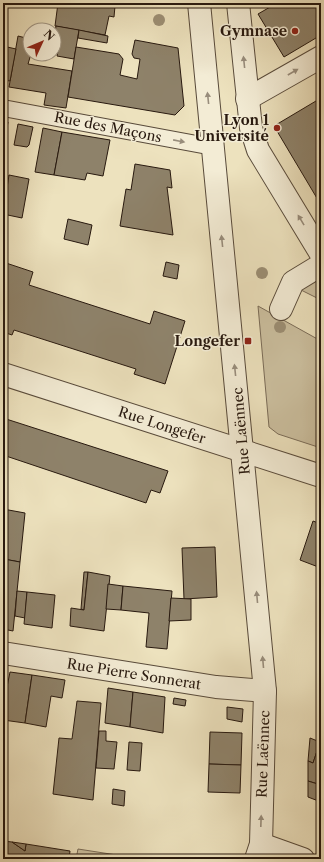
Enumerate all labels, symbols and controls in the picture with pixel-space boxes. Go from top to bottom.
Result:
north arrow [22,22,62,62]
place label: Gymnase [220,22,287,40]
marker: Gymnase [290,26,300,36]
text: N [41,27,58,44]
one-way arrow [240,56,247,68]
one-way arrow [288,69,299,76]
one-way arrow [205,92,212,104]
street label: Rue des Maçons [53,108,163,146]
place label: Lyon 1 Université [195,111,270,145]
marker: Lyon 1 Université [272,123,282,133]
one-way arrow [173,138,185,144]
one-way arrow [297,214,304,226]
one-way arrow [219,235,226,247]
place label: Longefer [175,332,240,350]
marker: Longefer [243,336,253,346]
one-way arrow [232,364,238,376]
street label: Rue Laënnec [228,387,254,475]
street label: Rue Longefer [116,402,208,448]
one-way arrow [254,591,260,603]
street label: Rue Pierre Sonnerat [66,655,202,693]
one-way arrow [259,656,266,668]
street label: Rue Laënnec [252,710,274,798]
one-way arrow [258,815,265,827]

